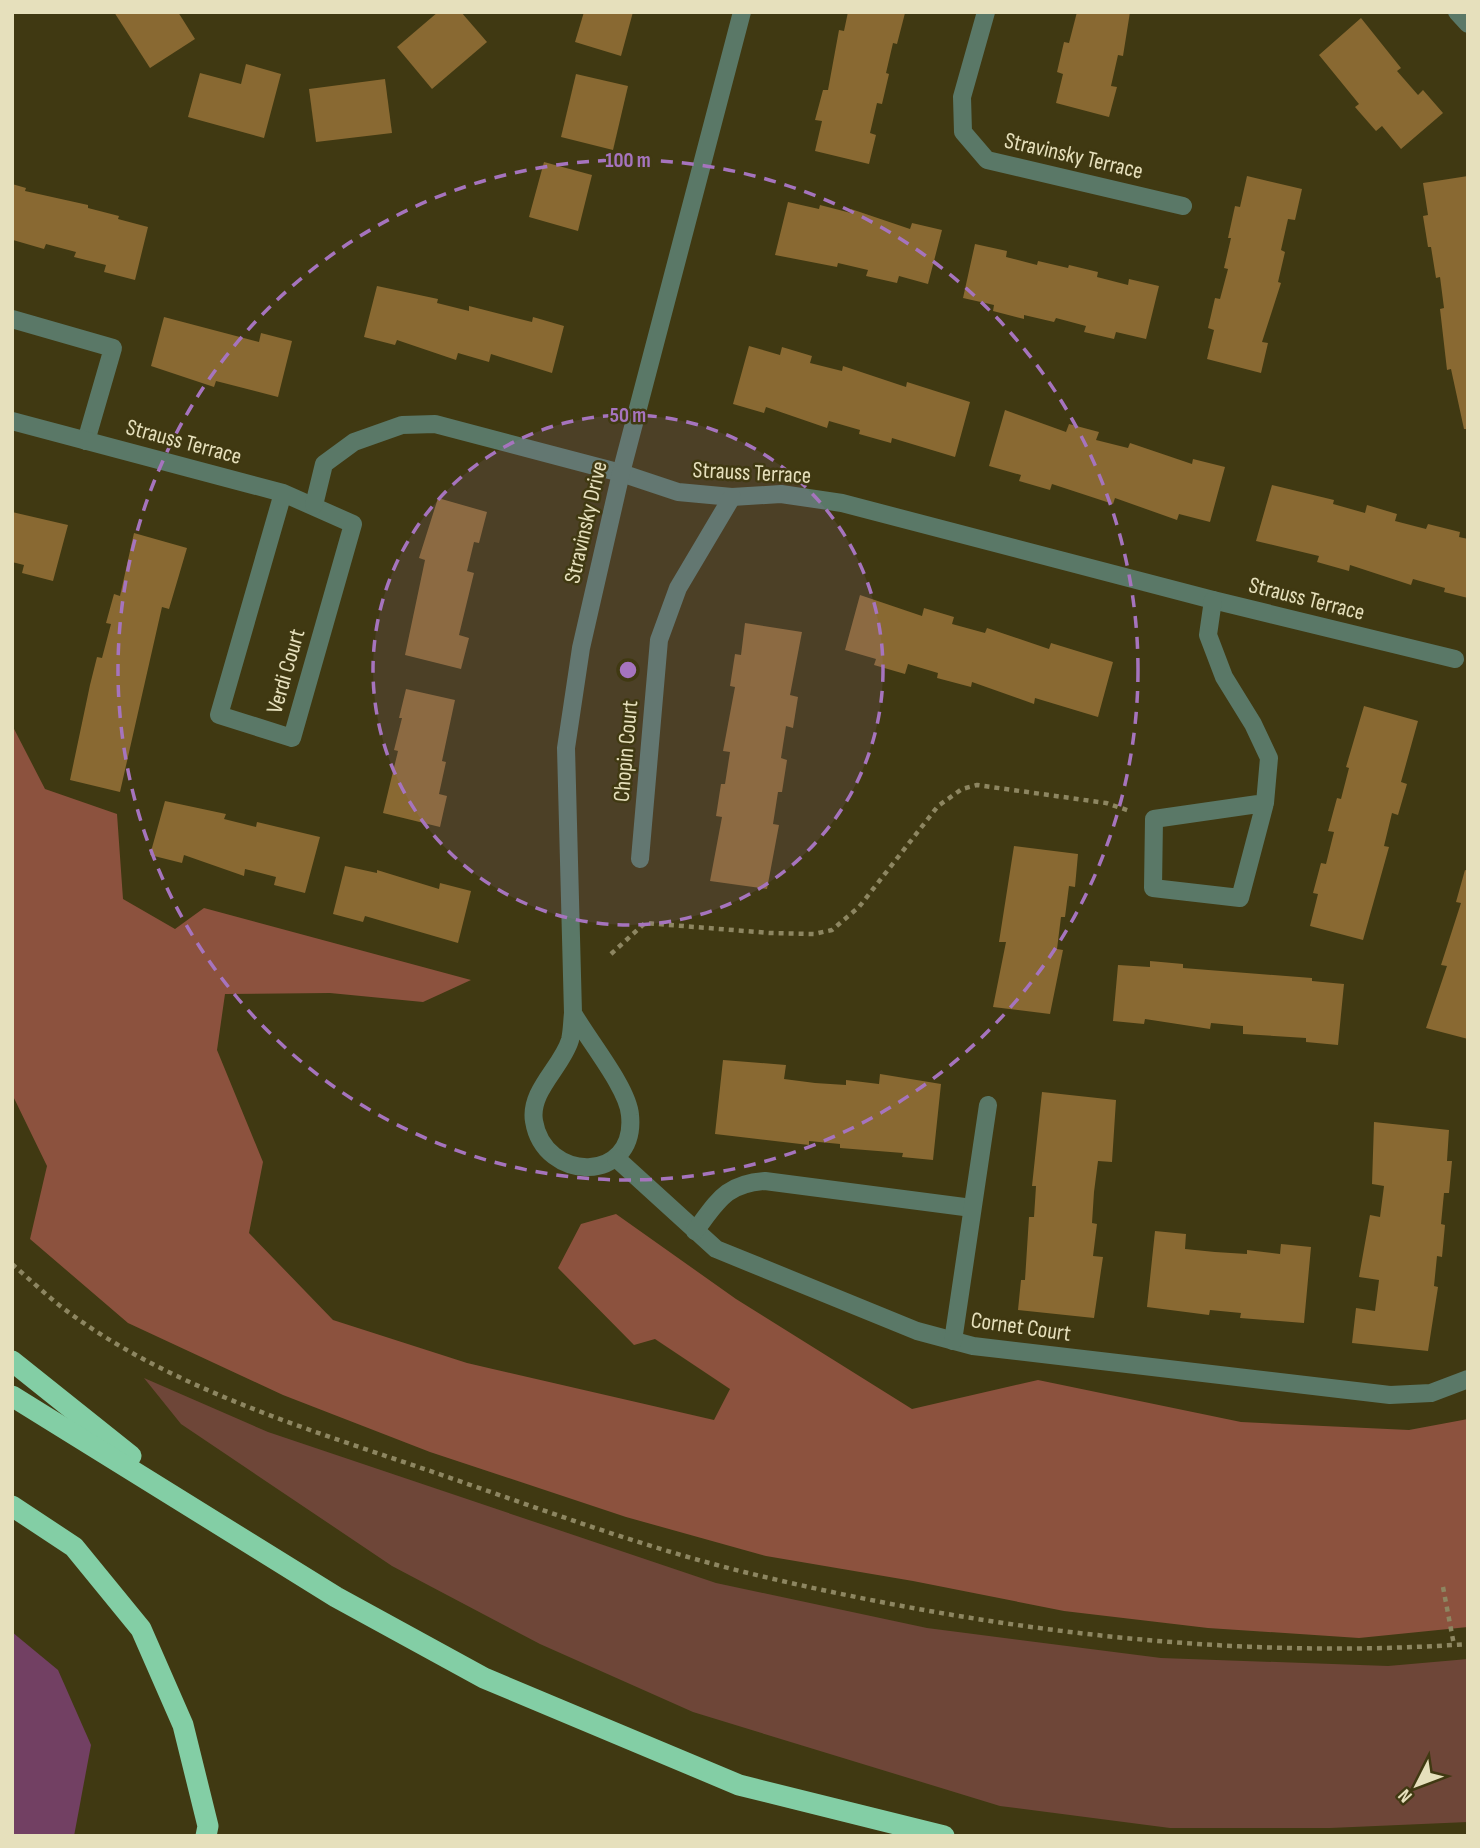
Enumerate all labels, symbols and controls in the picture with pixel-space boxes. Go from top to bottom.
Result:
street label: Stravinsky Terrace [1002,126,1146,186]
text: 100 m [605,148,651,173]
text: 50 m [610,403,646,428]
street label: Strauss Terrace [123,413,245,471]
street label: Strauss Terrace [692,456,812,490]
street label: Stravinsky Drive [558,458,614,586]
street label: Strauss Terrace [1246,571,1368,627]
street label: Verdi Court [261,626,311,717]
centre of rings [616,658,640,682]
street label: Chopin Court [608,699,644,803]
street label: Cornet Court [969,1306,1073,1348]
north arrow [1382,1750,1452,1820]
text: N [1394,1784,1417,1807]

